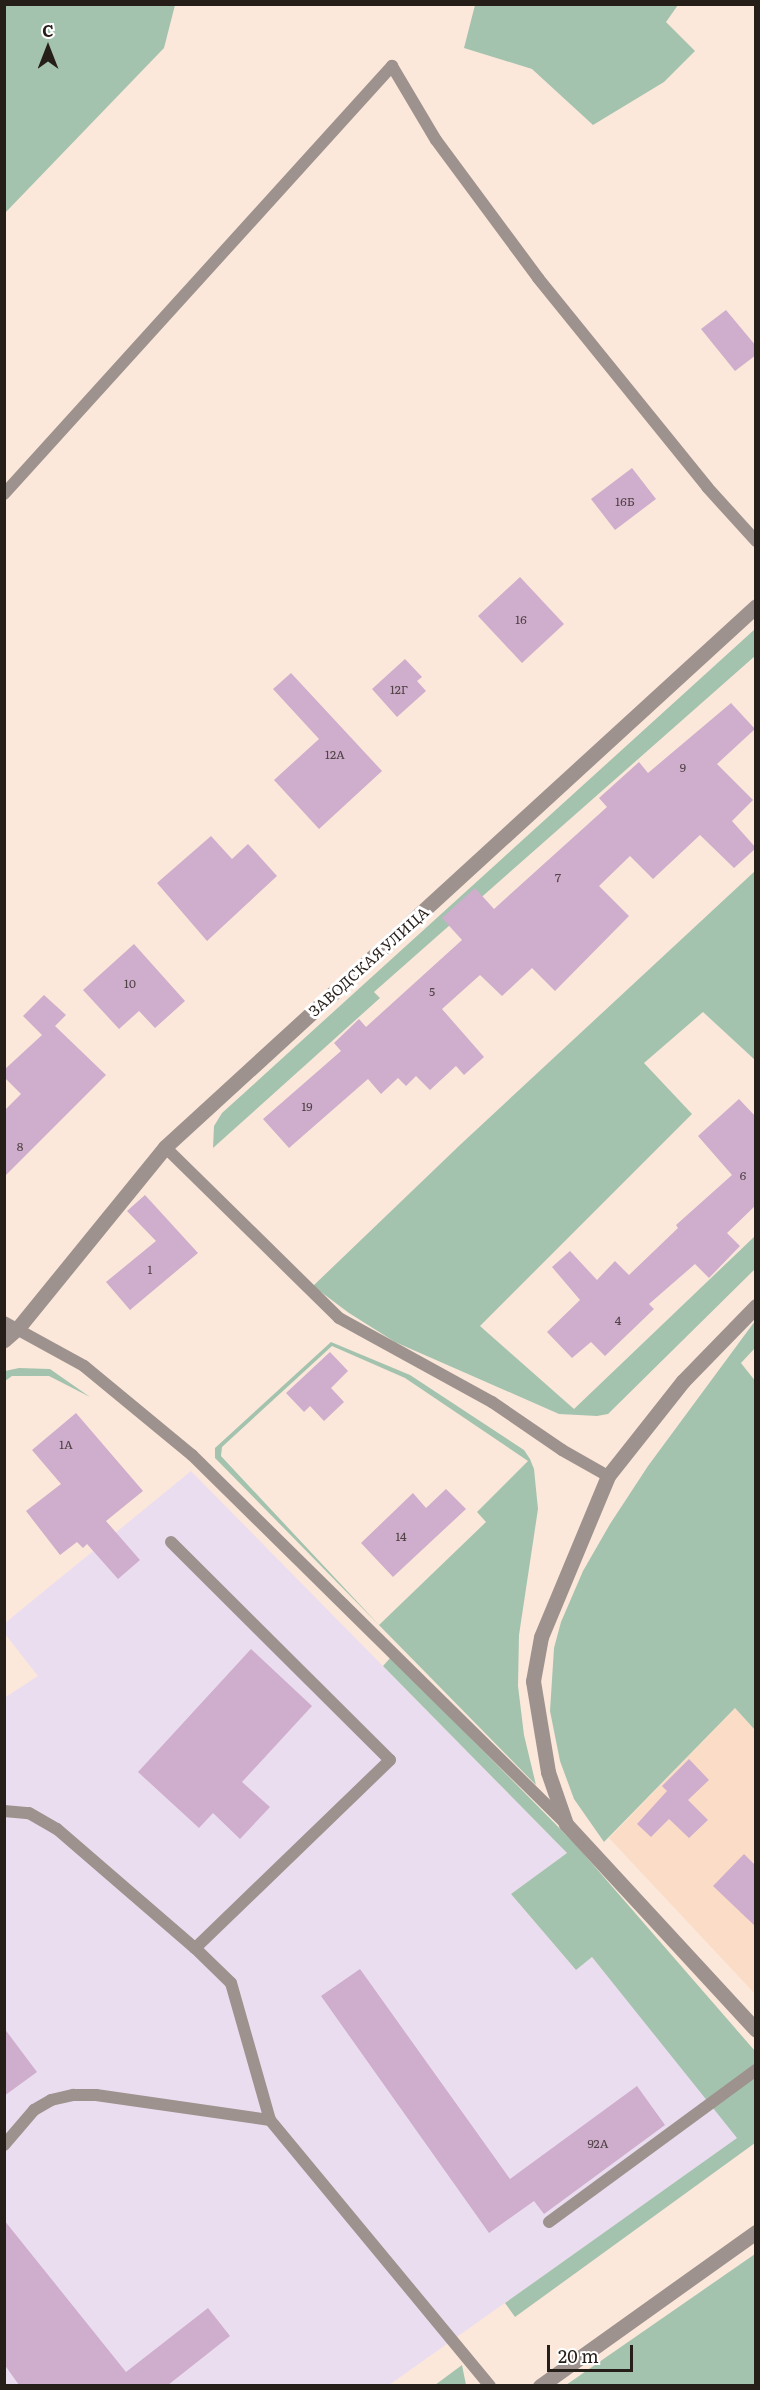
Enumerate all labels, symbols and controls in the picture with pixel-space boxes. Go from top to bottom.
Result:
north arrow [18,18,78,78]
text: С [42,18,54,42]
house number: 16Б [615,495,635,509]
house number: 16 [515,613,527,627]
house number: 12Г [390,683,408,697]
house number: 12А [325,748,345,762]
house number: 9 [680,761,686,775]
house number: 7 [555,871,561,885]
street label: ЗАВОДСКАЯ УЛИЦА [304,902,432,1020]
house number: 10 [124,977,136,991]
house number: 5 [429,985,435,999]
house number: 19 [301,1100,313,1114]
house number: 8 [17,1140,23,1154]
house number: 6 [740,1169,746,1183]
house number: 1 [148,1263,152,1277]
house number: 4 [615,1314,621,1328]
house number: 1А [59,1438,73,1452]
house number: 14 [395,1530,407,1544]
house number: 92А [588,2137,608,2151]
scale bar [550,2333,636,2371]
text: 20 m [558,2342,599,2369]

